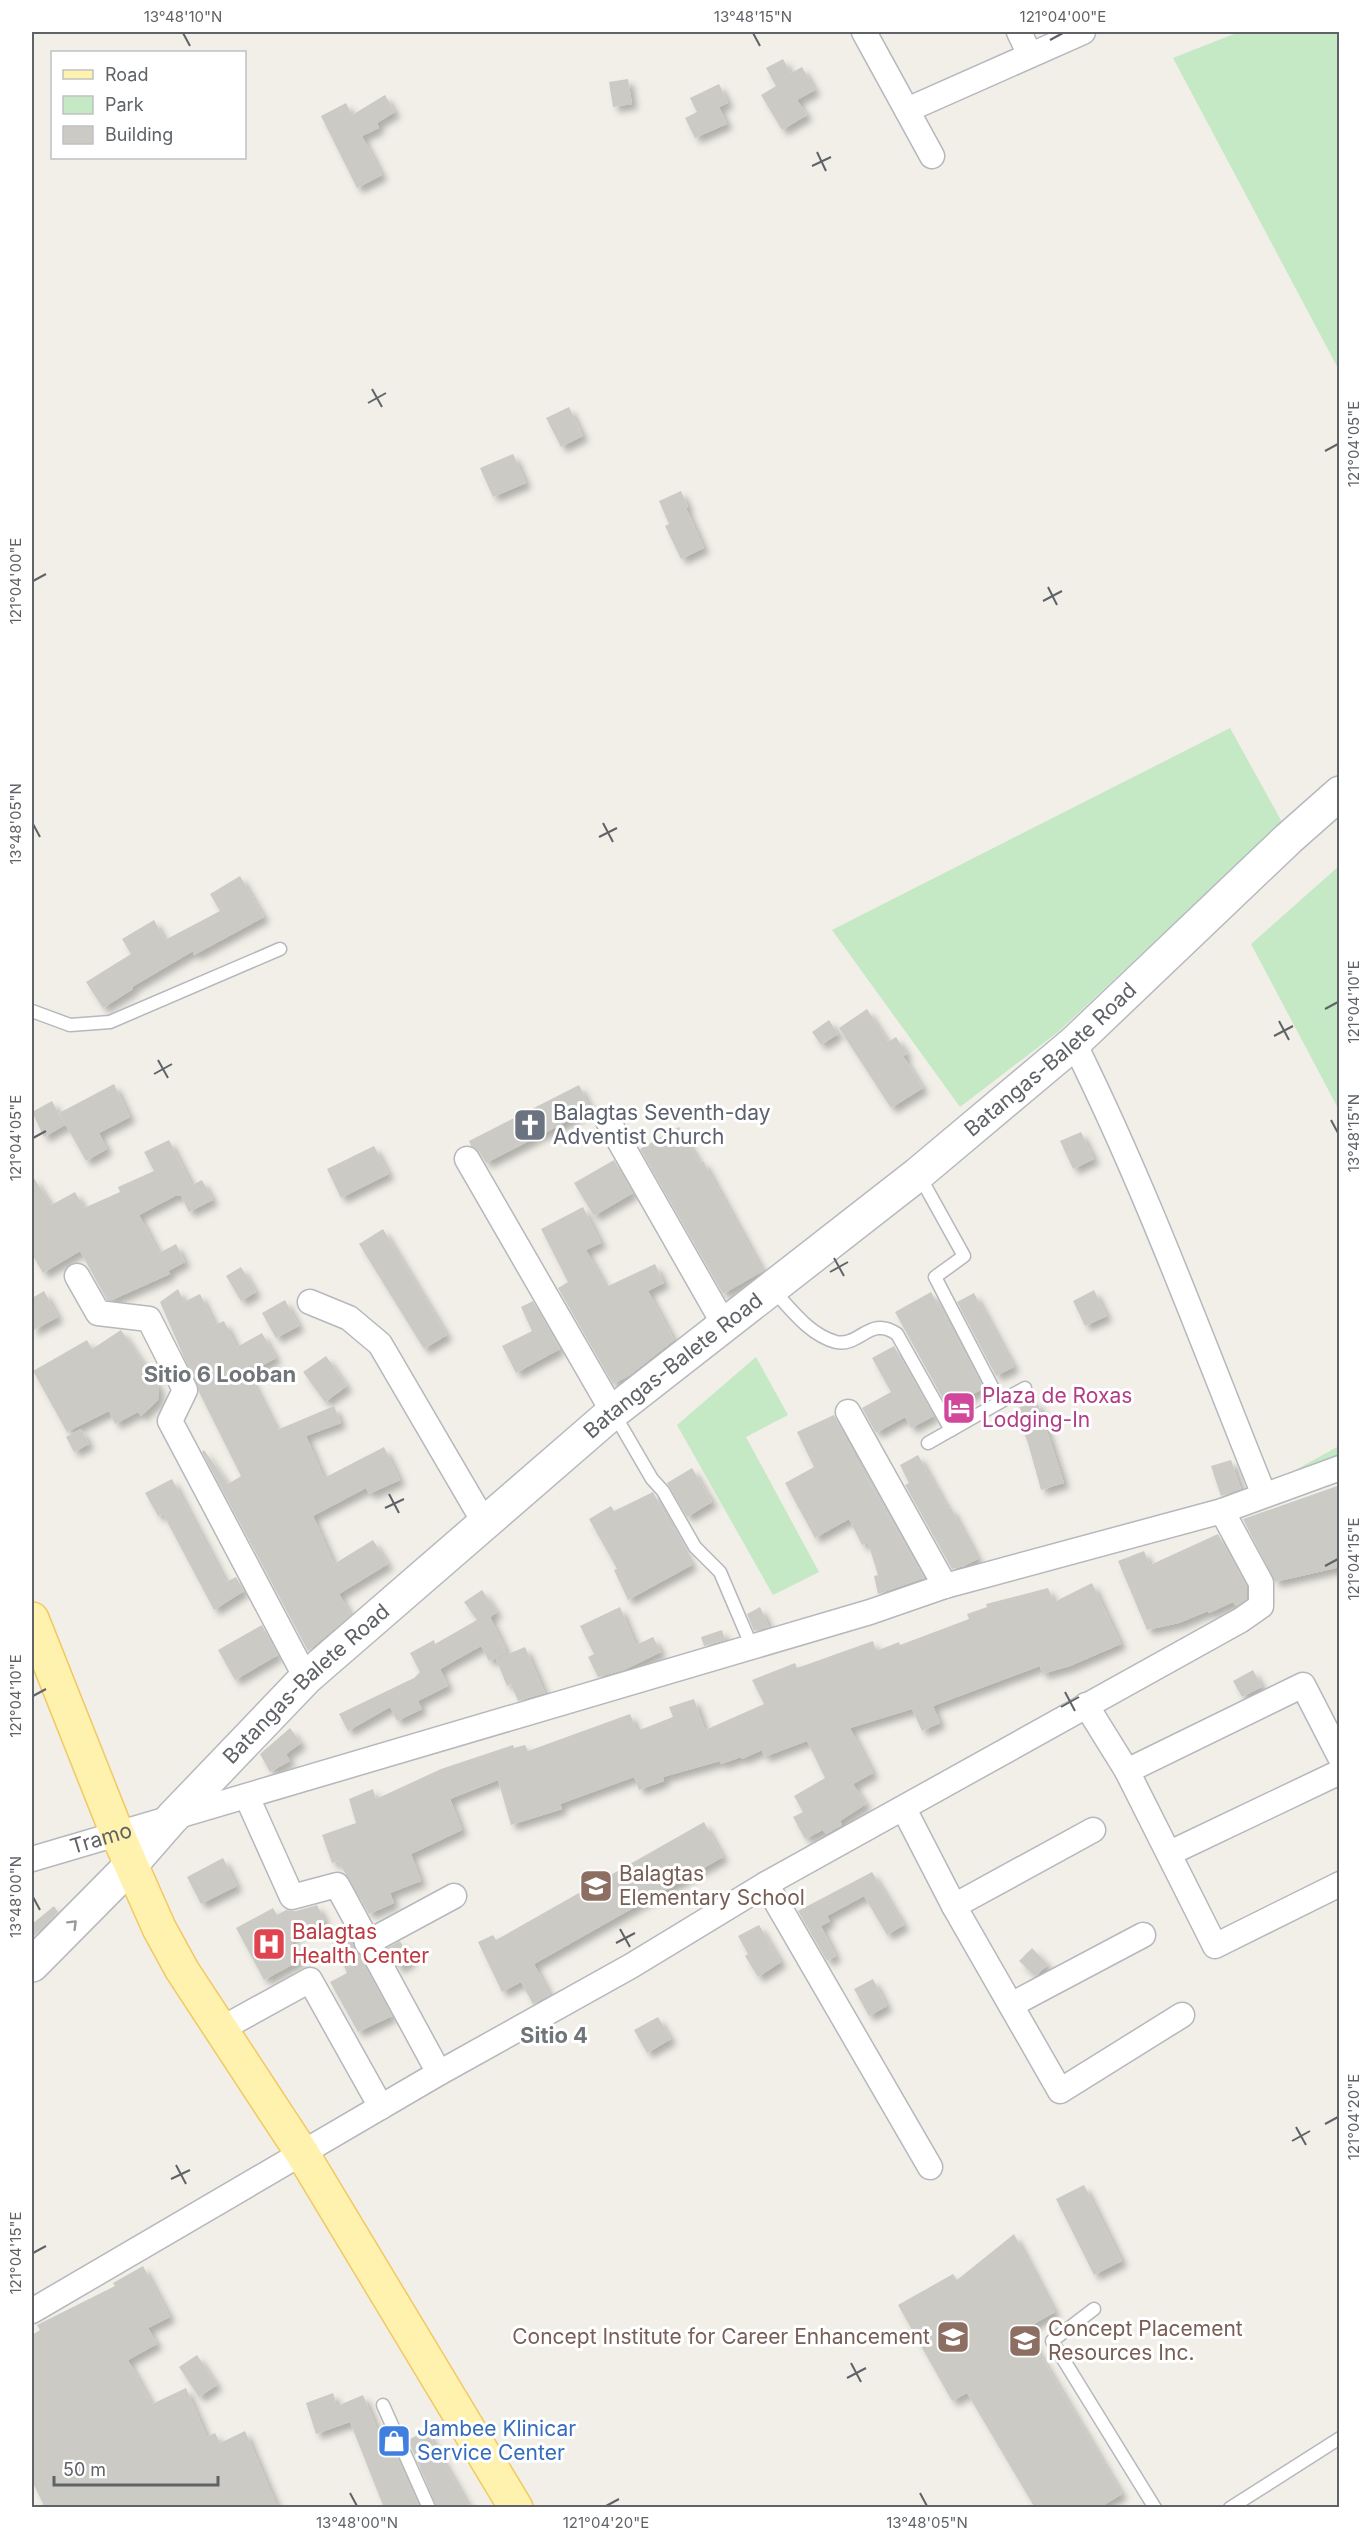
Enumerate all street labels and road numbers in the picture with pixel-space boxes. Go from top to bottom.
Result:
street label: Batangas-Balete Road [959,977,1141,1142]
street label: Batangas-Balete Road [579,1287,767,1444]
street label: Batangas-Balete Road [218,1598,394,1769]
street label: Tramo [67,1817,135,1859]

